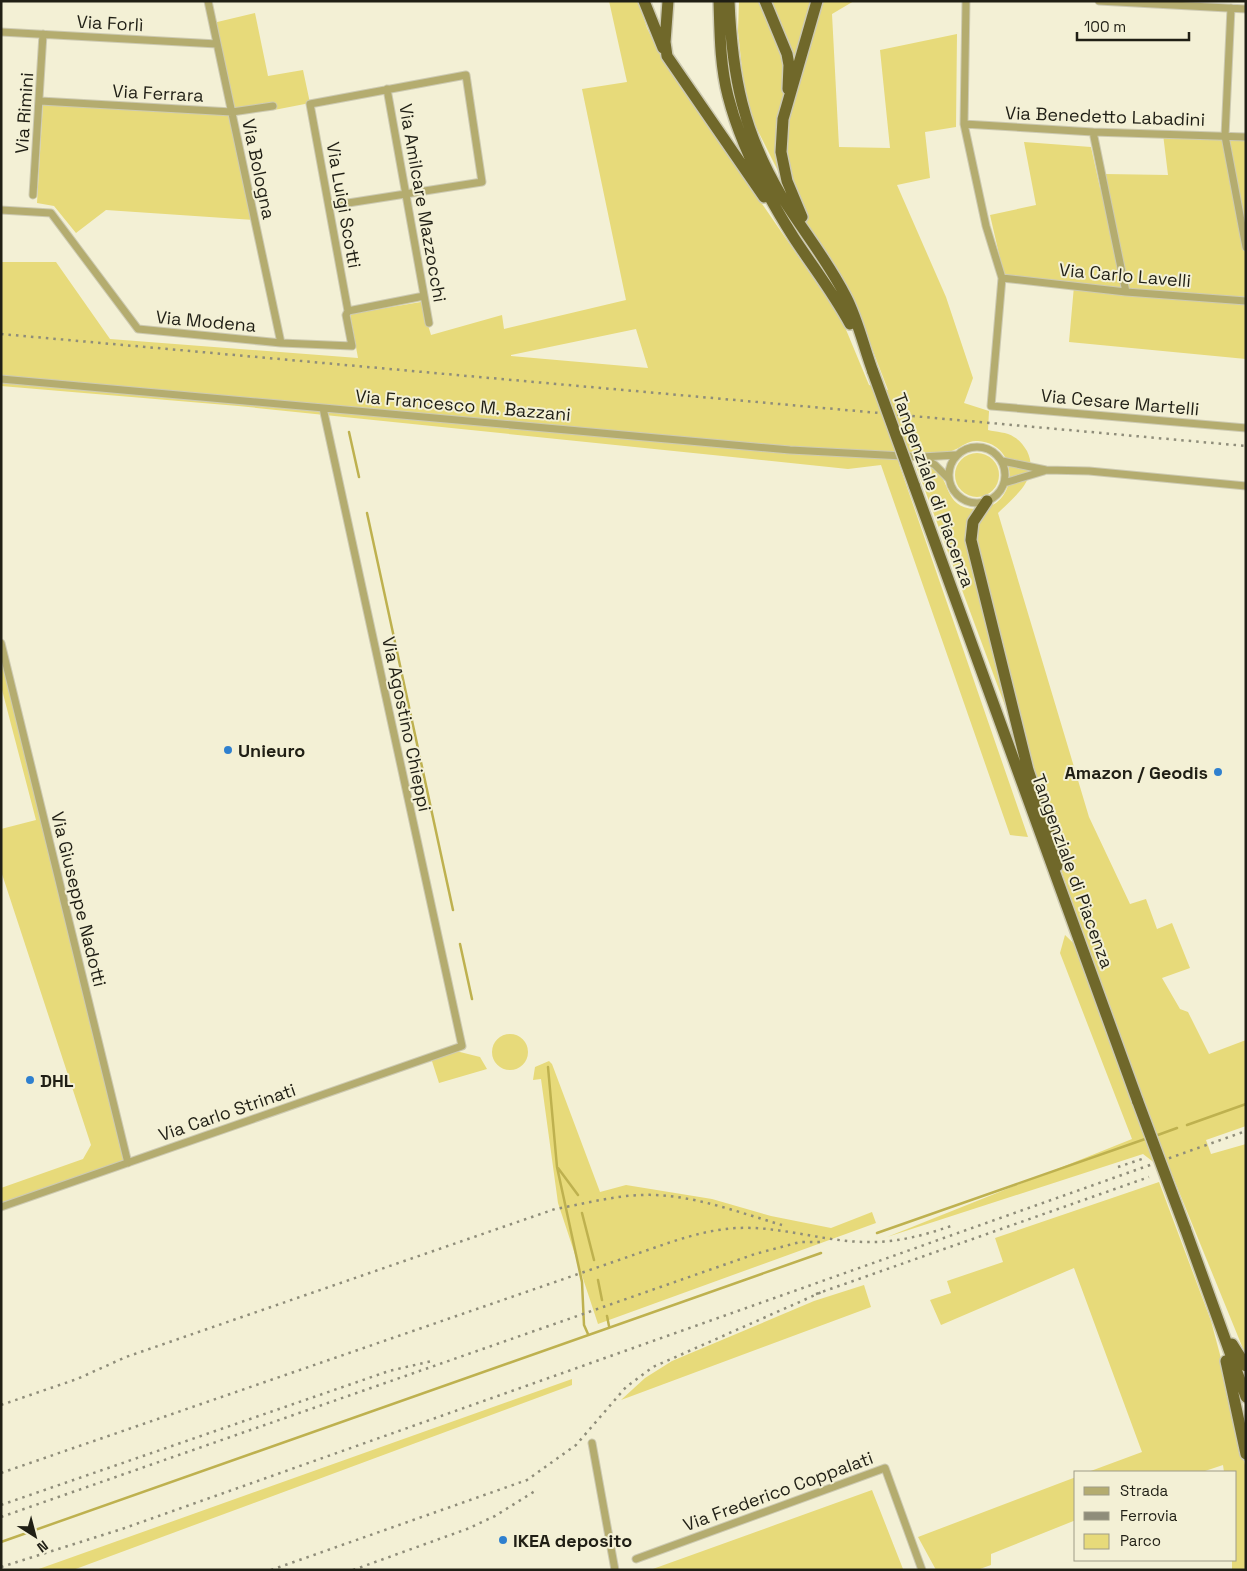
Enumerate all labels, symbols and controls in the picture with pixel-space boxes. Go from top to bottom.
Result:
street label: Via Forlì [76,10,144,36]
scale bar [1077,10,1190,42]
text: 100 m [1084,17,1126,36]
street label: Via Rimini [10,71,38,155]
street label: Via Ferrara [112,79,204,107]
street label: Via Benedetto Labadini [1005,101,1205,131]
street label: Via Amilcare Mazzocchi [394,102,452,304]
street label: Via Bologna [237,117,281,221]
street label: Via Luigi Scotti [322,140,366,270]
street label: Via Carlo Lavelli [1058,258,1192,292]
street label: Via Modena [155,305,257,337]
street label: Via Francesco M. Bazzani [354,384,572,426]
street label: Via Cesare Martelli [1040,384,1200,420]
street label: Tangenziale di Piacenza [888,389,980,591]
street label: Via Agostino Chieppi [377,634,437,814]
place label: Unieuro [238,739,305,762]
marker: Unieuro [222,744,234,756]
place label: Amazon / Geodis [1064,761,1208,784]
marker: Amazon / Geodis [1212,766,1224,778]
street label: Tangenziale di Piacenza [1027,770,1119,972]
street label: Via Giuseppe Nadotti [46,809,112,989]
place label: DHL [40,1069,74,1092]
marker: DHL [24,1074,36,1086]
street label: Via Carlo Strinati [155,1078,299,1146]
street label: Via Frederico Coppalati [680,1446,876,1536]
legend [1074,1471,1237,1561]
text: Strada [1120,1481,1169,1500]
text: Ferrovia [1120,1506,1178,1525]
north arrow [10,1511,60,1561]
place label: IKEA deposito [513,1529,632,1552]
text: Parco [1120,1531,1161,1550]
marker: IKEA deposito [497,1534,509,1546]
text: N [34,1536,52,1557]

